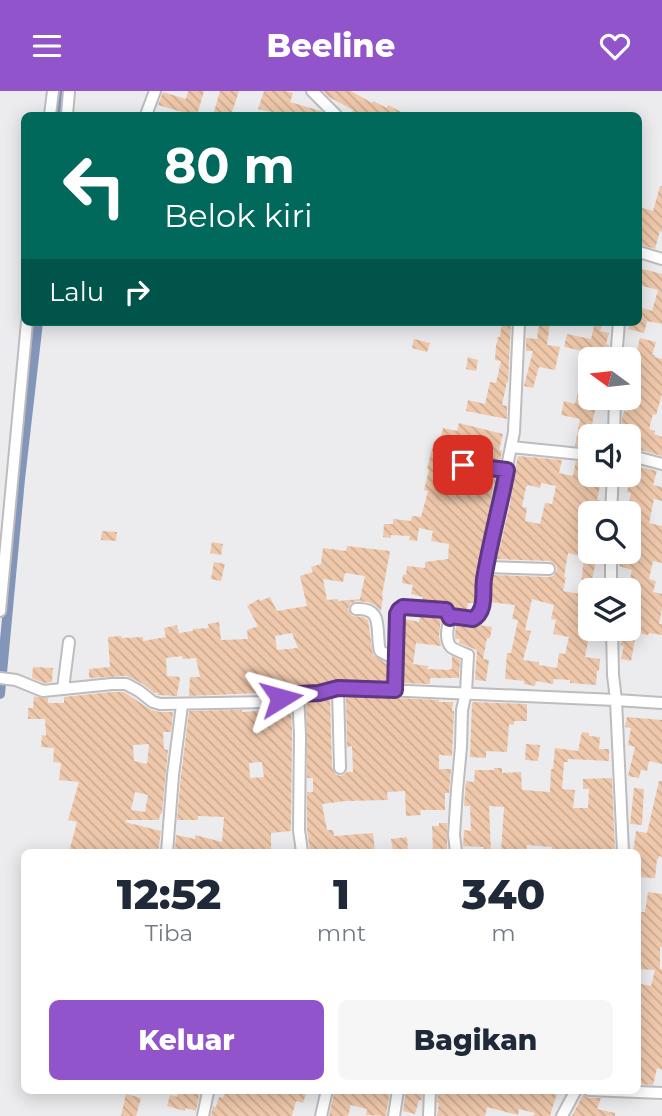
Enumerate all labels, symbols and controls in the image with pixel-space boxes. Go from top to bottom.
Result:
text: Beeline [267,26,395,65]
icon: menu [28,27,66,65]
icon: heart [596,27,634,65]
text: 80 m [164,136,295,195]
icon: left [49,140,140,231]
text: Belok kiri [164,196,313,235]
icon: right [118,273,156,311]
text: Lalu [49,276,104,308]
north arrow [578,347,640,409]
map controls [578,347,641,641]
button: sound [578,424,641,487]
pin [433,435,493,495]
icon: arrive [444,446,482,484]
button: search [578,501,641,564]
button: layers [578,578,641,641]
position arrow [244,661,318,735]
text: 12:52 [117,868,221,920]
text: 1 [333,868,350,920]
text: 340 [462,868,545,920]
text: Tiba [145,919,193,947]
text: mnt [317,919,366,947]
text: m [491,919,516,947]
button: Keluar [49,1000,324,1080]
button: Bagikan [338,1000,613,1080]

